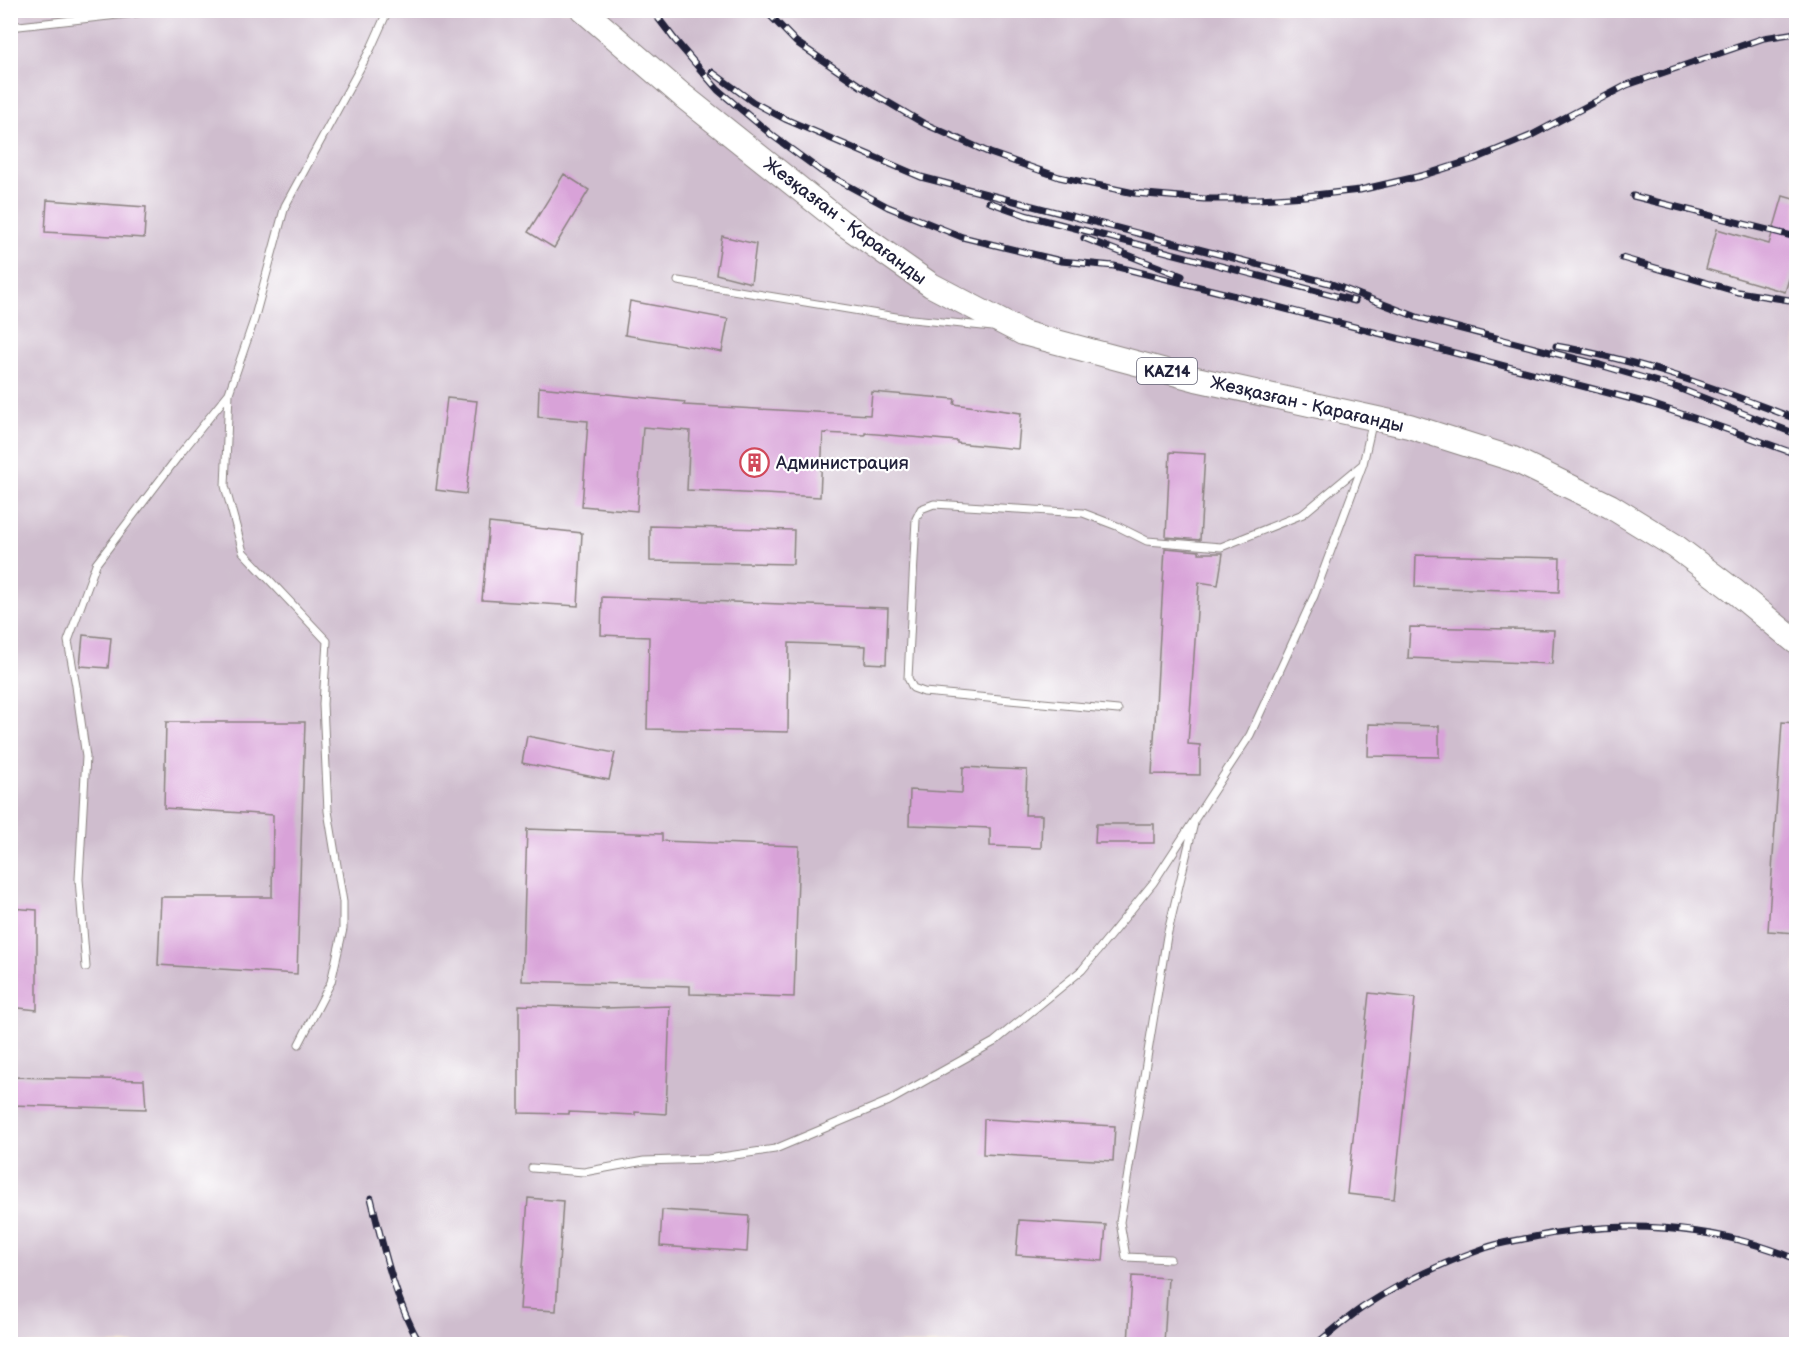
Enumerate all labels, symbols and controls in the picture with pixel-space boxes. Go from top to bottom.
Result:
street label: Жезқазған - Қарағанды [759,153,930,289]
road number: KAZ14 [1137,358,1197,384]
street label: Жезқазған - Қарағанды [1208,372,1406,437]
building icon: Администрация [739,447,771,479]
place label: Администрация [775,453,909,474]

